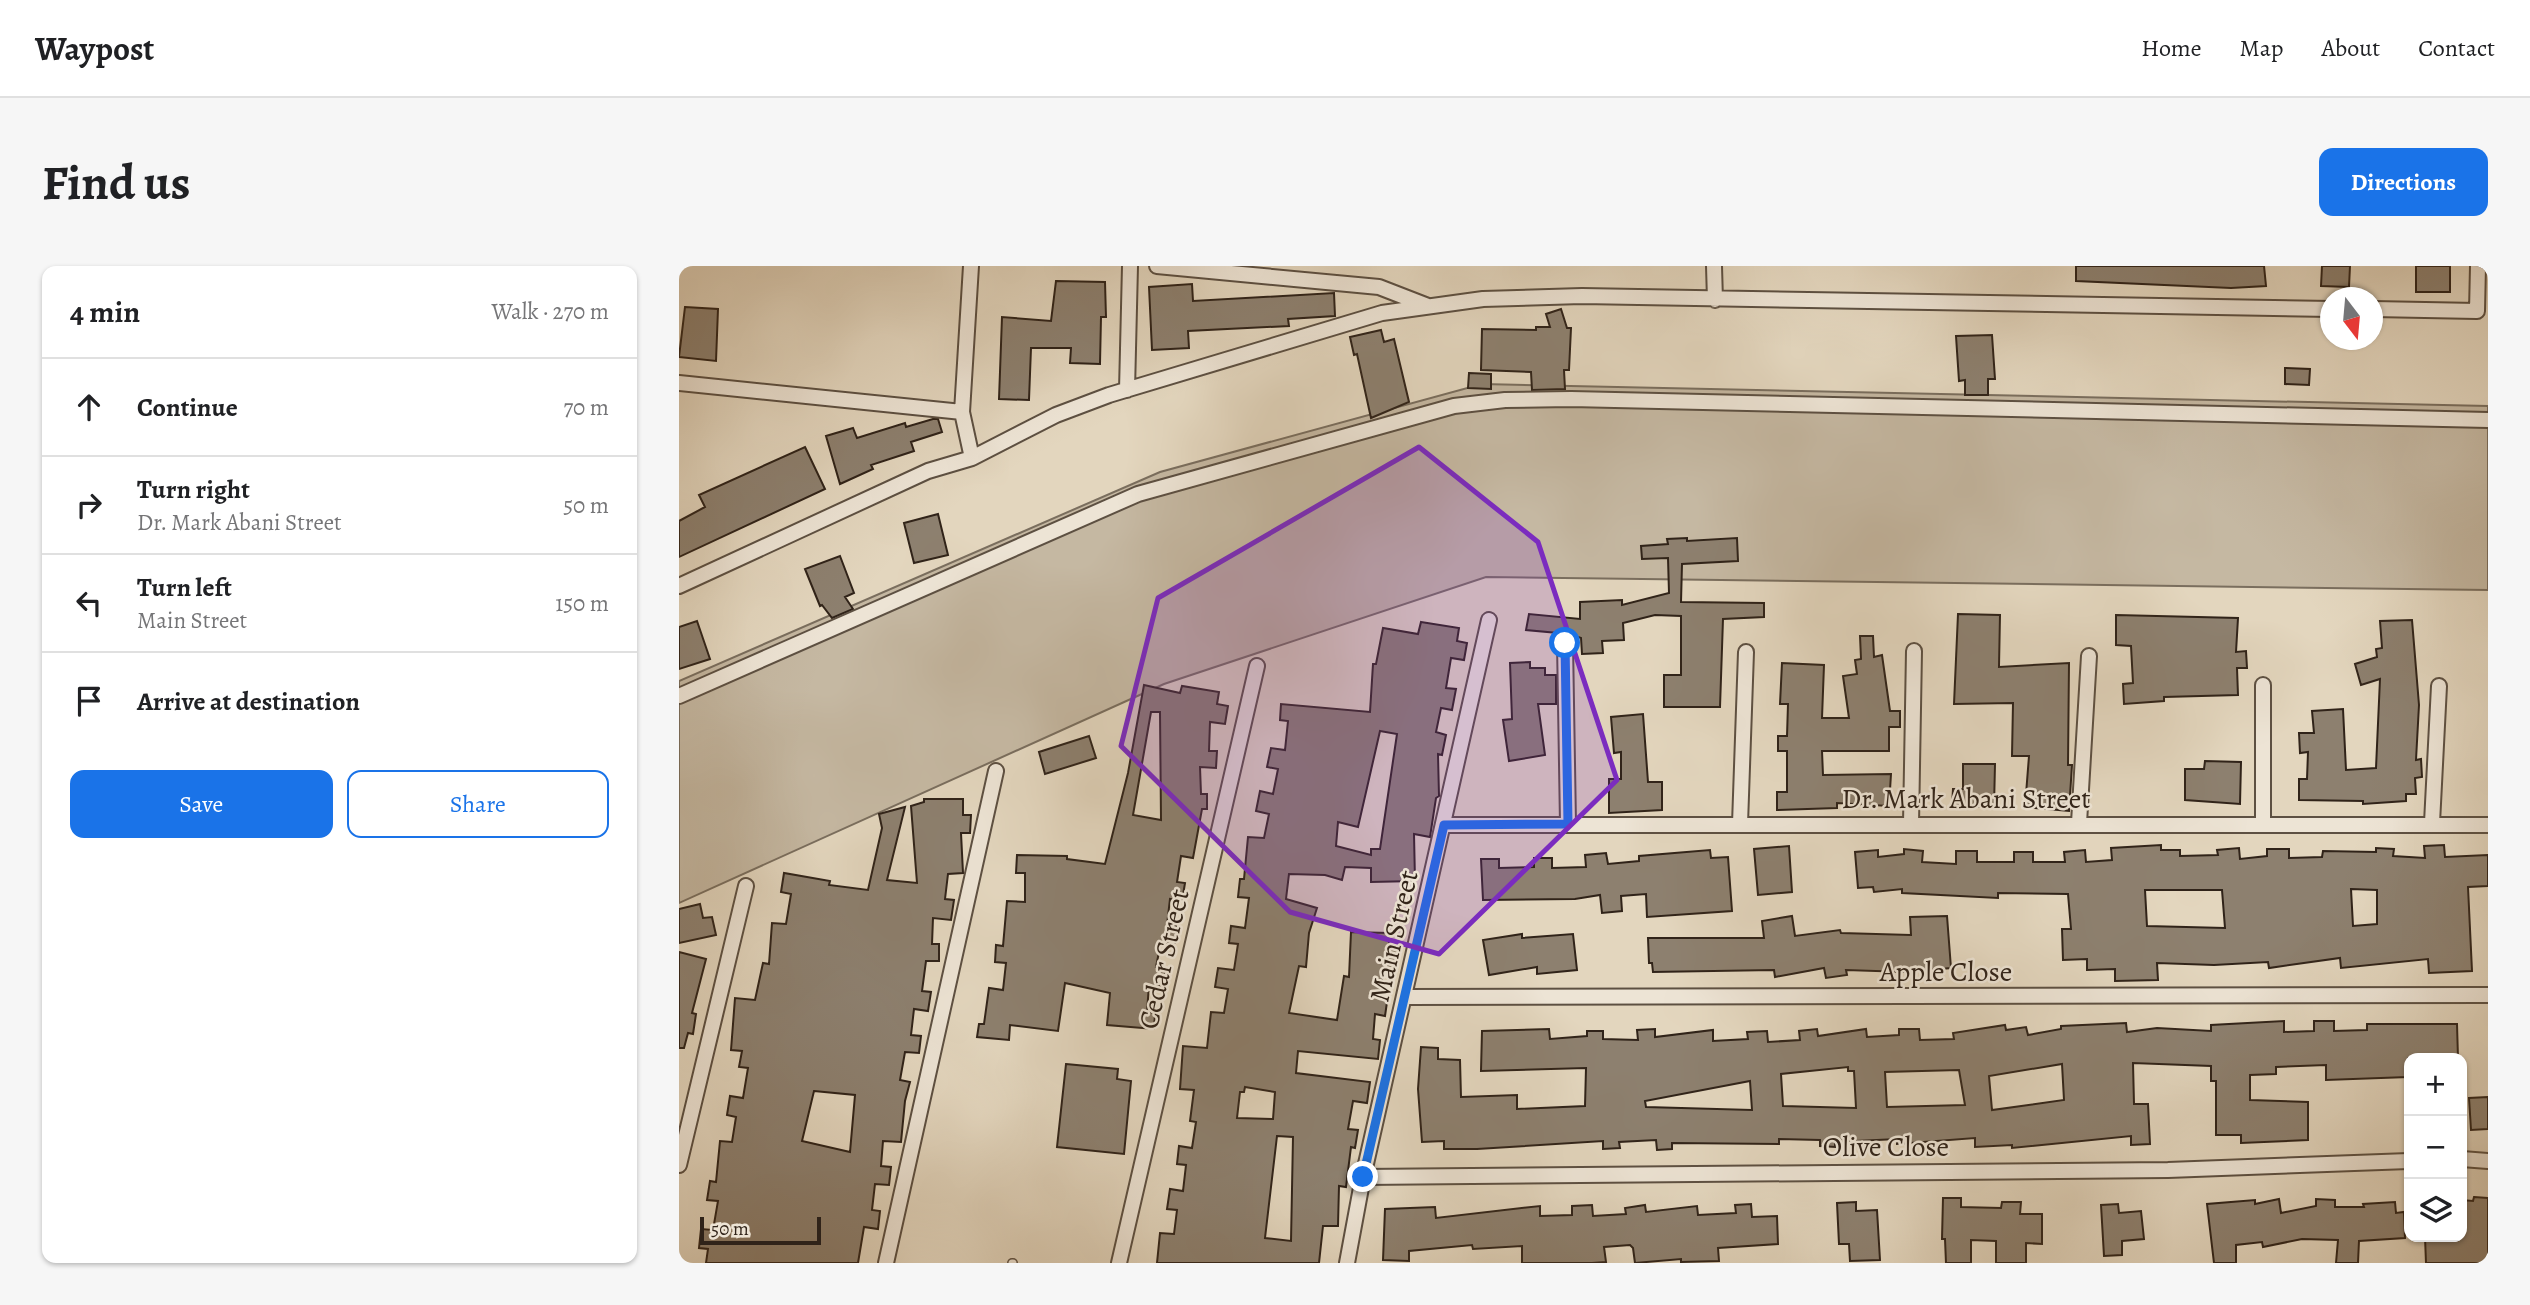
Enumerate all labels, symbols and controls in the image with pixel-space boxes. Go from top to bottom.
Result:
text: Waypost [35,26,154,71]
text: Home [2141,32,2202,64]
text: Map [2240,32,2284,64]
text: About [2322,32,2380,64]
text: Contact [2418,32,2495,64]
button: Directions [2319,148,2488,216]
text: Find us [42,149,190,216]
north arrow [2320,287,2383,350]
text: 4 min [70,292,140,332]
text: Walk · 270 m [491,296,609,327]
icon: ahead [70,388,108,426]
text: Continue [137,390,238,425]
text: 70 m [563,392,609,423]
text: Turn right [137,472,250,507]
icon: right [70,486,108,524]
text: 50 m [563,490,609,521]
text: Dr. Mark Abani Street [137,507,342,538]
text: Turn left [137,570,232,605]
icon: left [70,584,108,622]
text: 150 m [555,588,609,619]
text: Main Street [137,605,247,636]
route start [1549,627,1580,658]
icon: arrive [70,682,108,720]
text: Arrive at destination [137,684,360,719]
button: Save [70,770,333,838]
button: Share [347,770,609,838]
street label: Dr. Mark Abani Street [1841,780,2091,818]
street label: Main Street [1360,866,1428,1006]
street label: Cedar Street [1129,885,1199,1033]
street label: Apple Close [1879,953,2012,991]
map controls [2404,1053,2467,1242]
button: + [2404,1053,2467,1116]
button: − [2404,1116,2467,1179]
street label: Olive Close [1823,1128,1949,1166]
route end [1347,1161,1378,1192]
button: layers [2404,1179,2467,1242]
scale bar [700,1214,821,1246]
text: 50 m [711,1216,749,1242]

